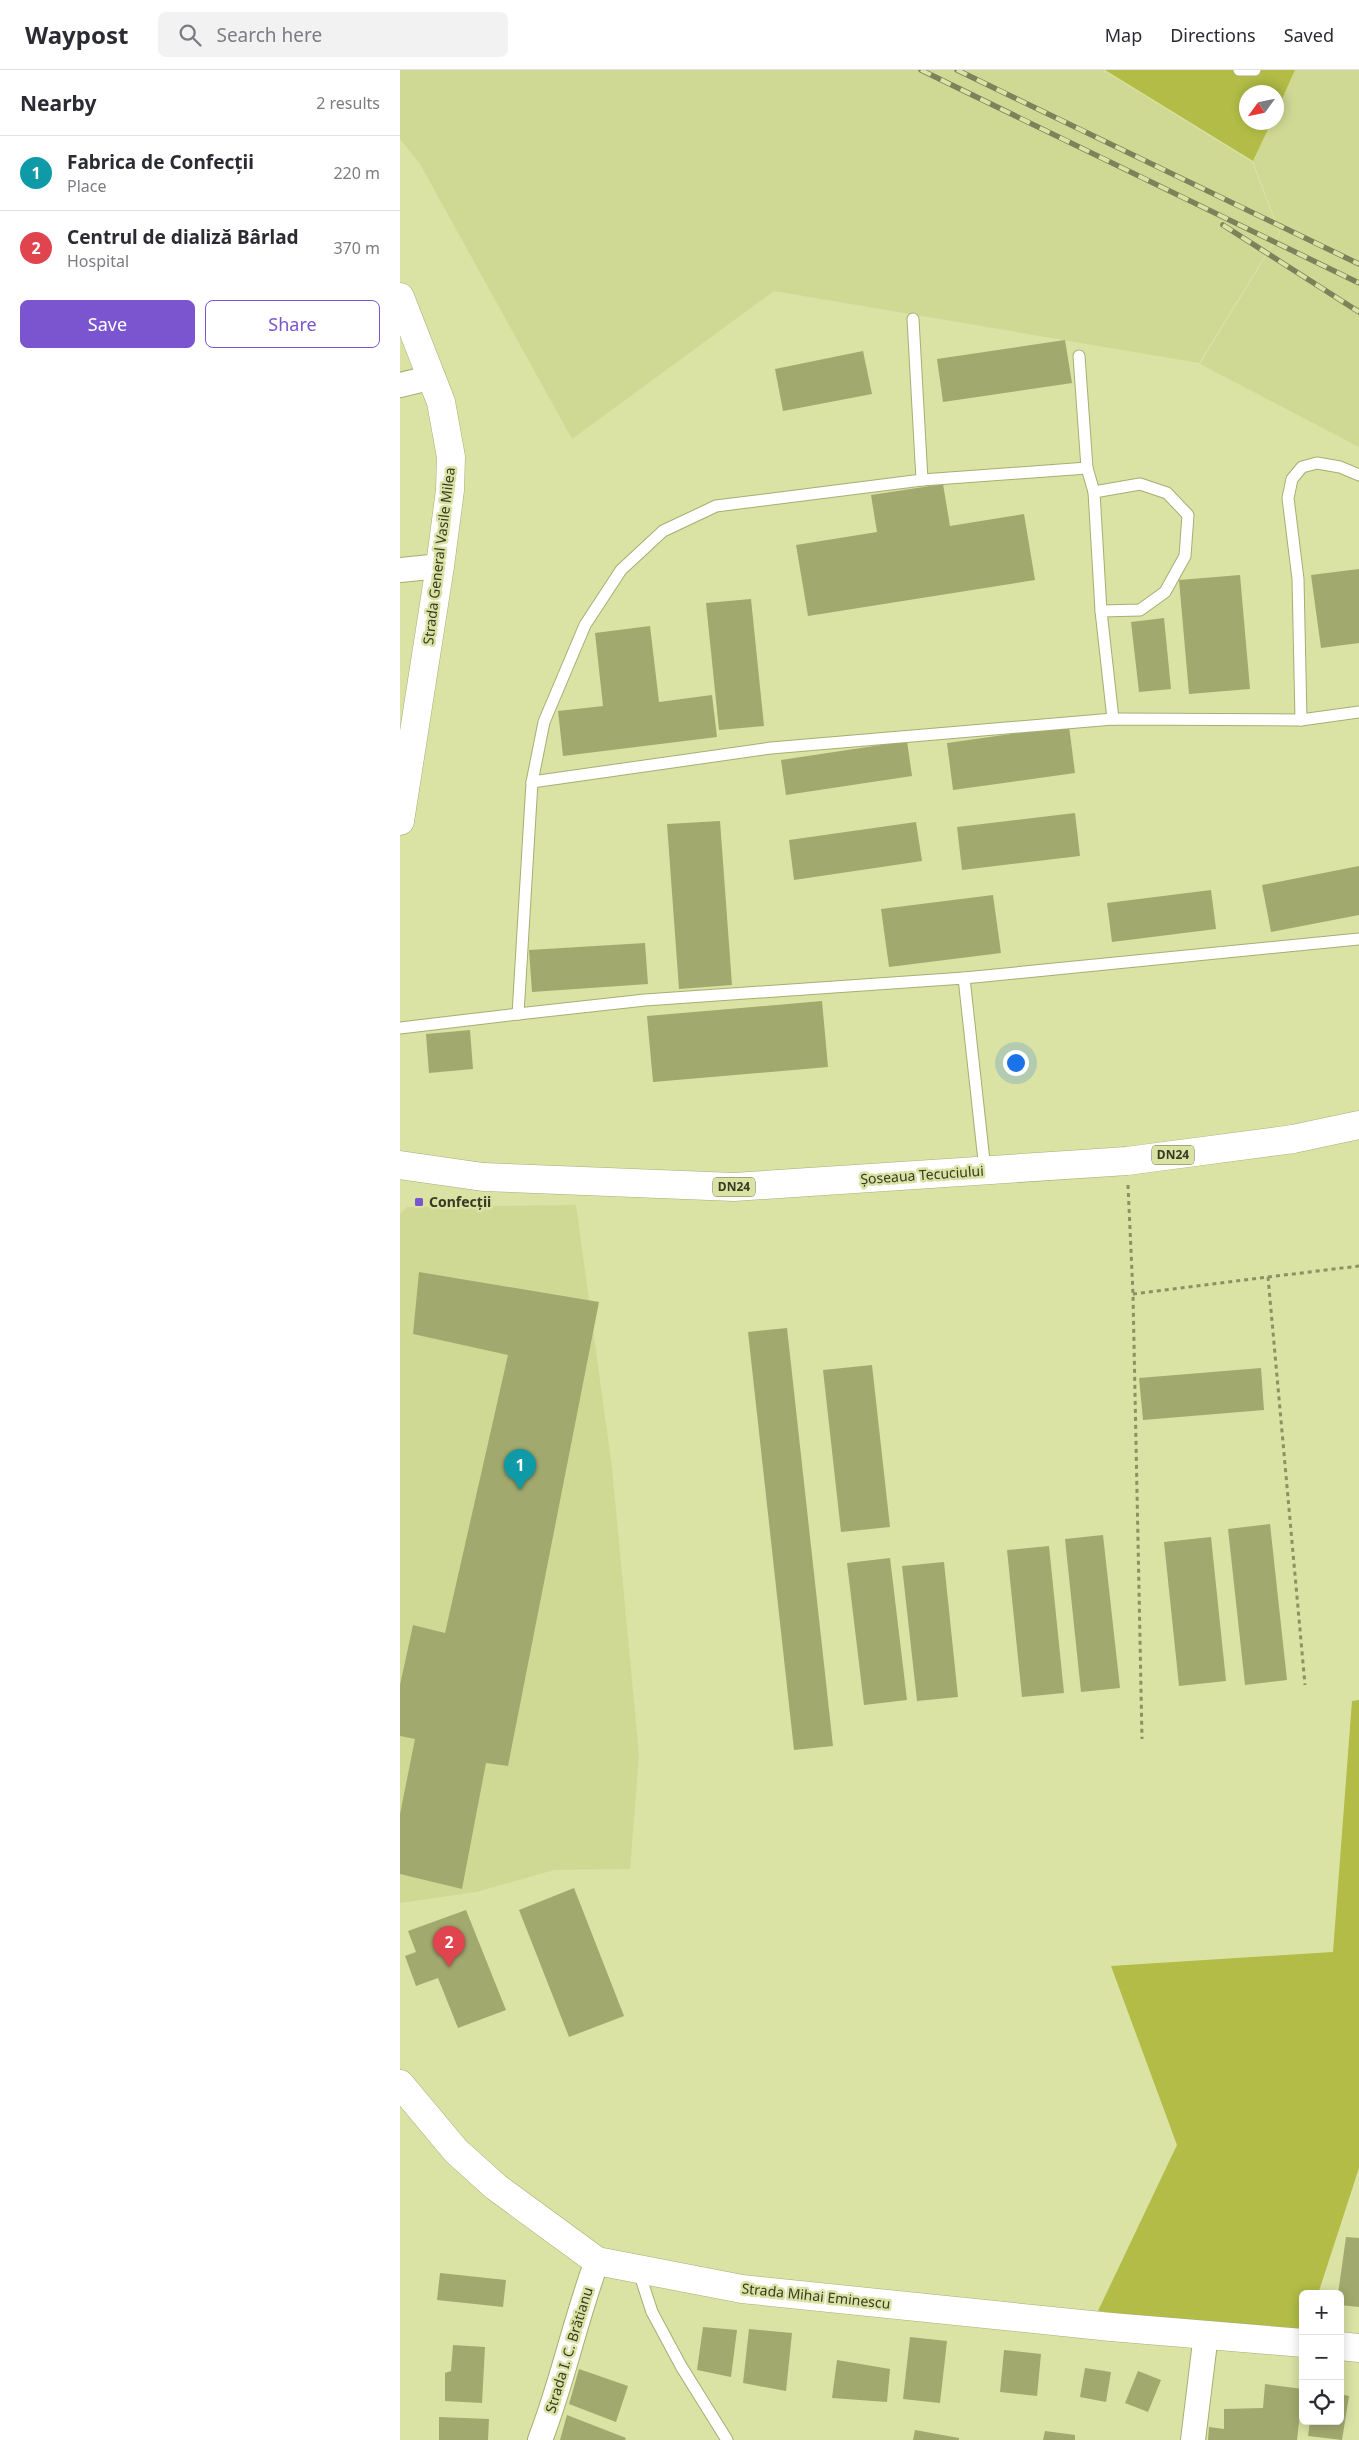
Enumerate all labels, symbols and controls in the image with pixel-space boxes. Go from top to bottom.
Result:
search box [158,12,508,57]
text: Waypost [25,18,128,51]
icon: search [176,21,204,49]
text: Search here [216,22,322,48]
text: Map [1105,23,1142,47]
text: Directions [1170,23,1256,47]
text: Saved [1284,23,1334,47]
north arrow [1239,85,1284,130]
text: Nearby [20,89,96,117]
text: 2 results [316,92,380,114]
text: Fabrica de Confecții [67,149,254,175]
text: 1 [31,162,41,184]
text: 220 m [333,162,380,184]
text: Place [67,175,107,197]
text: Centrul de dializă Bârlad [67,224,299,250]
text: 2 [31,237,41,259]
text: 370 m [333,237,380,259]
text: Hospital [67,250,129,272]
button: Save [20,300,195,348]
button: Share [205,300,380,348]
street label: Strada General Vasile Milea [418,466,459,646]
your location [1003,1050,1029,1076]
road number: DN24 [1152,1146,1194,1164]
street label: Șoseaua Tecuciului [860,1161,984,1188]
road number: DN24 [713,1178,755,1196]
place label: Confecții [429,1192,491,1211]
marker: Confecții [413,1196,425,1208]
pin: 1 [504,1449,536,1490]
pin: 2 [433,1926,465,1967]
street label: Strada Mihai Eminescu [741,2278,891,2313]
street label: Strada I. C. Brătianu [540,2285,597,2415]
map controls [1299,2290,1344,2425]
button: + [1299,2290,1344,2335]
button: − [1299,2335,1344,2380]
button: locate [1299,2380,1344,2425]

